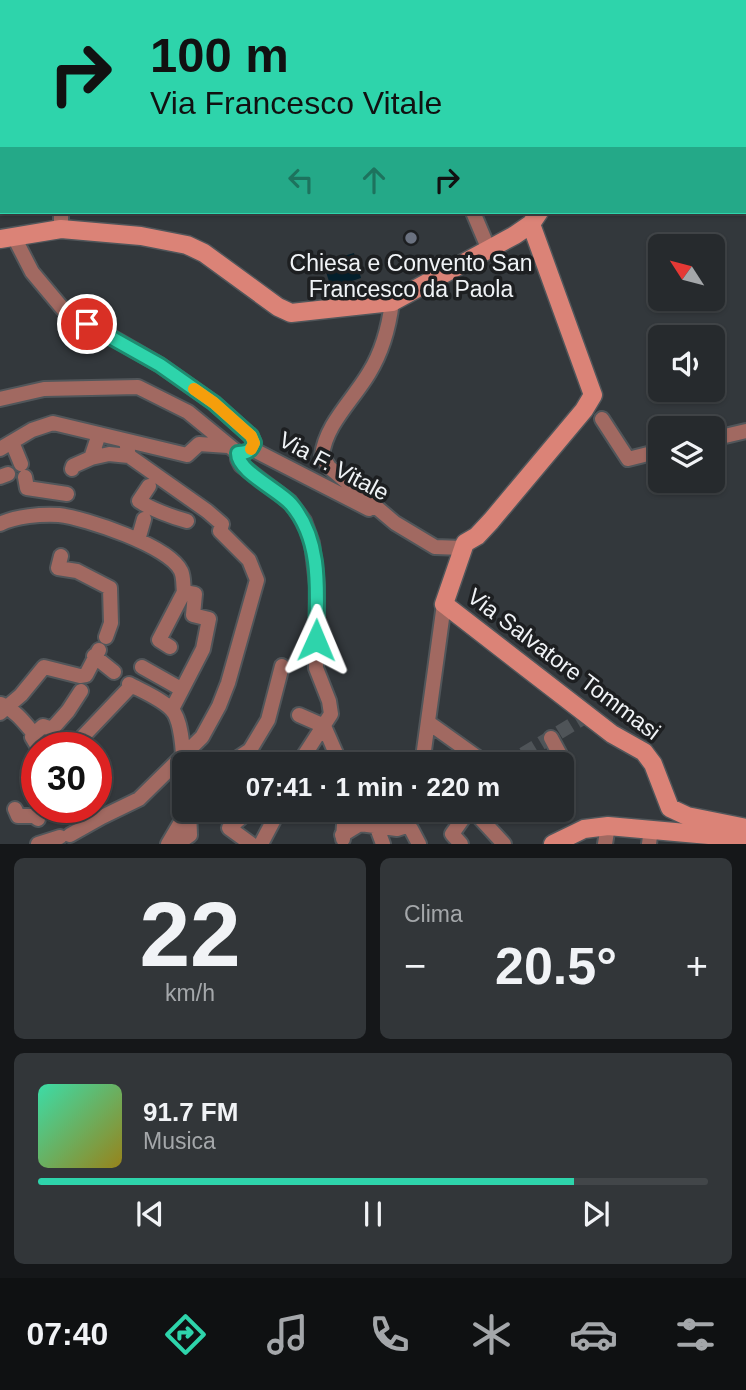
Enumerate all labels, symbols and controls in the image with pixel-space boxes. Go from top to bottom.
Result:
icon: right [35,28,126,119]
text: 100 m [150,28,289,82]
text: Via Francesco Vitale [150,85,442,121]
icon: left [282,161,320,199]
icon: ahead [355,161,393,199]
icon: right [428,161,466,199]
marker: Chiesa e Convento San Francesco da Paola [403,230,419,246]
north arrow [648,234,724,312]
map controls [648,234,725,493]
place label: Chiesa e Convento San Francesco da Paola [290,250,532,302]
pin [57,294,117,354]
icon: arrive [68,305,106,343]
button: sound [648,325,725,402]
button: layers [648,416,725,493]
street label: Via F. Vitale [275,426,393,506]
street label: Via Salvatore Tommasi [463,583,665,745]
position arrow [279,603,353,677]
speed limit sign: 30 [21,732,112,823]
text: 07:41 · 1 min · 220 m [246,772,500,802]
text: 22 [139,884,241,985]
text: Clima [404,901,463,927]
text: 20.5° [495,937,617,995]
text: − [404,945,426,987]
text: + [686,945,708,987]
text: km/h [165,980,215,1006]
text: 91.7 FM [143,1097,238,1127]
text: Musica [143,1128,216,1154]
icon: previous [131,1195,169,1233]
icon: pause [354,1195,392,1233]
icon: next [577,1195,615,1233]
icon: directions [161,1310,210,1359]
icon: music [263,1310,312,1359]
icon: phone [365,1310,414,1359]
icon: climate [467,1310,516,1359]
icon: car [569,1310,618,1359]
icon: filters [671,1310,720,1359]
text: 07:40 [26,1316,108,1352]

